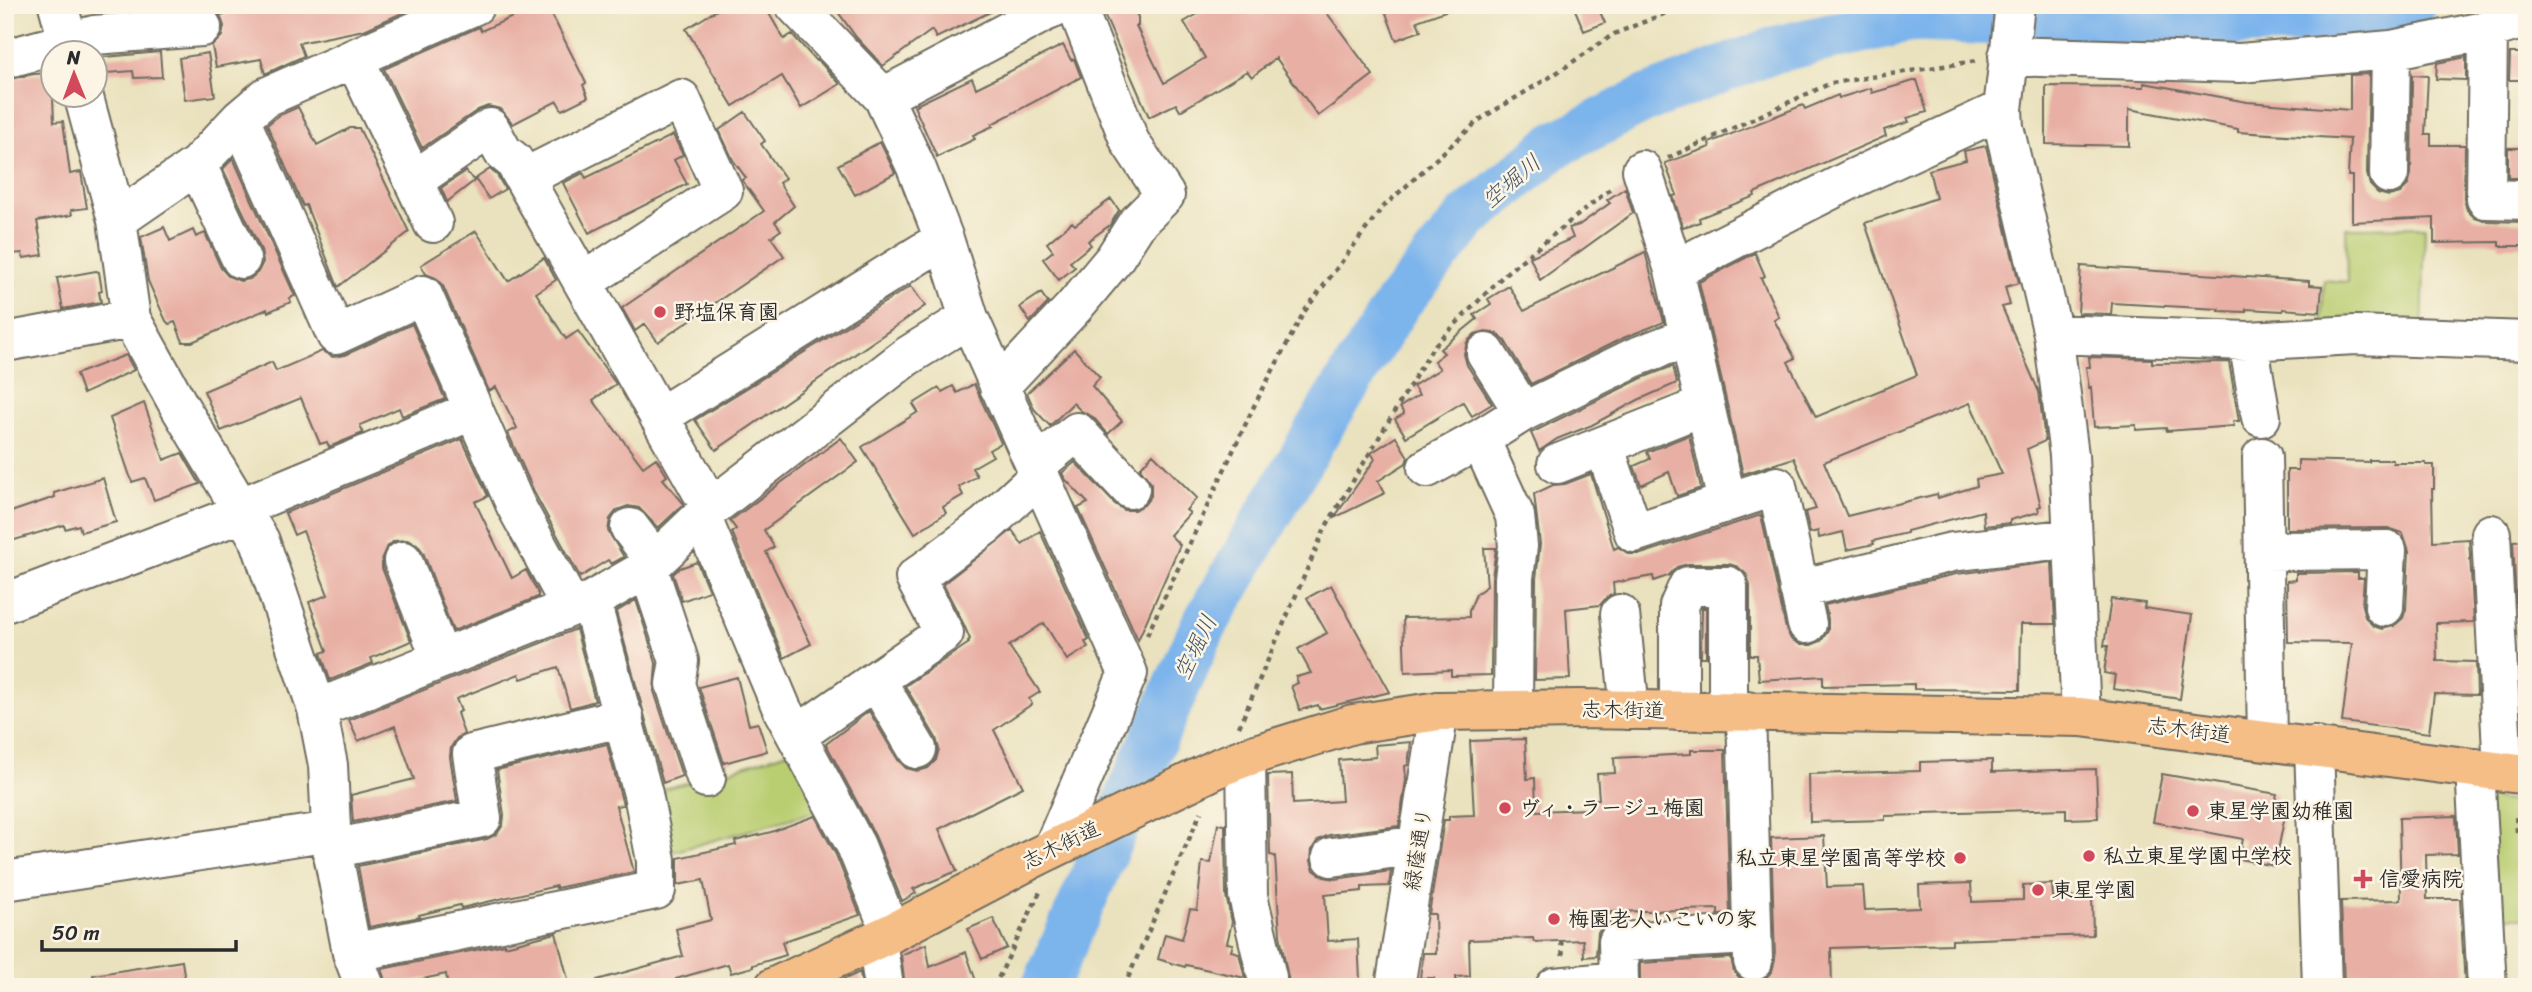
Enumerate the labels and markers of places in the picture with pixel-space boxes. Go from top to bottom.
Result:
place label: 野塩保育園 [674,293,779,331]
marker: 野塩保育園 [652,304,668,320]
place label: ヴィ・ラージュ梅園 [1519,789,1705,827]
place label: 東星学園幼稚園 [2207,792,2354,830]
marker: ヴィ・ラージュ梅園 [1497,800,1513,816]
marker: 東星学園幼稚園 [2185,803,2201,819]
place label: 私立東星学園中学校 [2103,837,2292,875]
place label: 私立東星学園高等学校 [1736,839,1946,877]
marker: 私立東星学園中学校 [2081,848,2097,864]
marker: 私立東星学園高等学校 [1952,850,1968,866]
place label: 信愛病院 [2379,860,2463,898]
marker: 信愛病院 [2353,869,2373,889]
place label: 東星学園 [2052,871,2136,909]
marker: 東星学園 [2030,882,2046,898]
place label: 梅園老人いこいの家 [1568,900,1757,938]
marker: 梅園老人いこいの家 [1546,911,1562,927]

